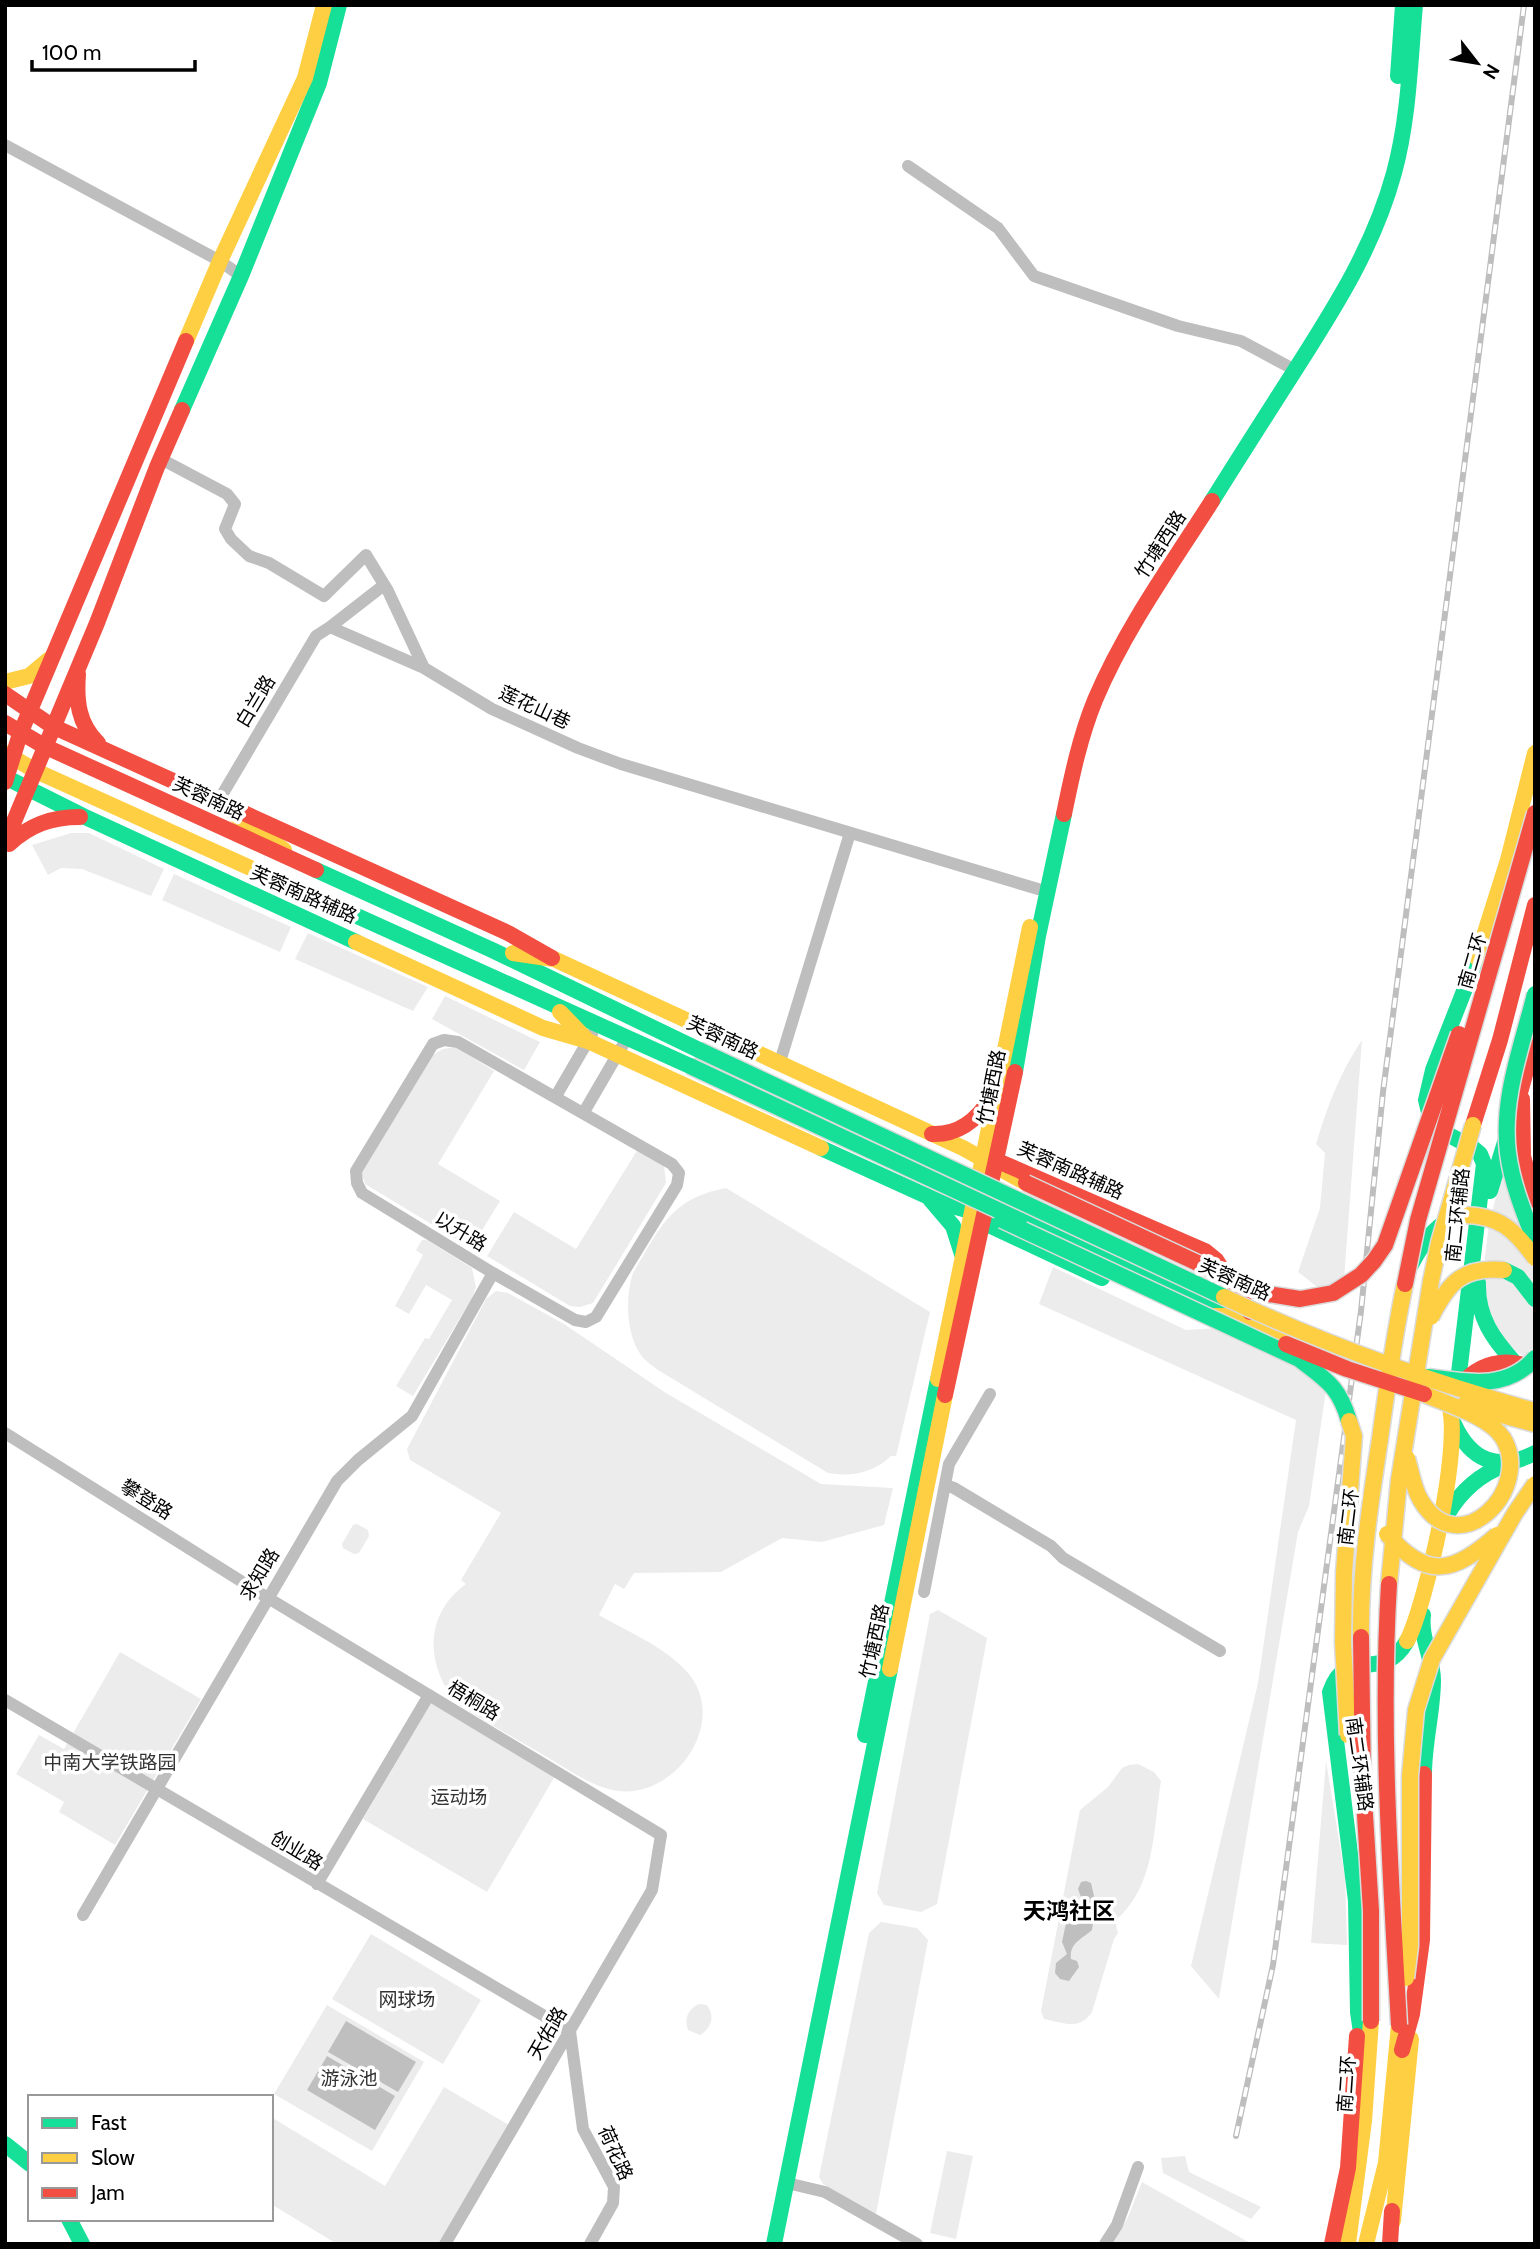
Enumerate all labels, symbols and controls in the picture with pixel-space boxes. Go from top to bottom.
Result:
scale bar [32,28,194,72]
north arrow [1442,28,1512,98]
text: 100 m [42,40,101,65]
text: N [1478,60,1504,83]
street label: 竹塘西路 [1130,506,1191,582]
street label: 白兰路 [231,671,280,732]
street label: 莲花山巷 [495,681,574,734]
street label: 芙蓉南路 [169,772,248,825]
street label: 芙蓉南路辅路 [247,861,361,928]
street label: 南二环 [1454,931,1491,992]
street label: 芙蓉南路 [683,1011,762,1064]
street label: 竹塘西路 [973,1048,1010,1127]
street label: 芙蓉南路辅路 [1014,1137,1128,1204]
street label: 南二环辅路 [1441,1167,1474,1264]
street label: 以升路 [430,1207,491,1256]
street label: 芙蓉南路 [1195,1253,1274,1305]
street label: 攀登路 [116,1475,177,1524]
street label: 南二环 [1334,1487,1363,1547]
street label: 求知路 [235,1544,284,1605]
street label: 竹塘西路 [855,1602,894,1681]
street label: 梧桐路 [443,1676,504,1725]
street label: 南二环辅路 [1342,1715,1378,1813]
park label: 中南大学铁路园 [43,1751,177,1774]
park label: 运动场 [430,1786,488,1809]
street label: 创业路 [266,1826,327,1875]
district label: 天鸿社区 [1023,1897,1115,1925]
park label: 网球场 [378,1988,436,2011]
street label: 天佑路 [523,2003,572,2064]
street label: 南二环 [1333,2055,1360,2113]
park label: 游泳池 [320,2067,378,2090]
legend [28,2095,273,2221]
text: Fast [91,2110,127,2135]
street label: 荷花路 [593,2122,638,2184]
text: Slow [91,2145,135,2170]
text: Jam [90,2180,125,2205]

